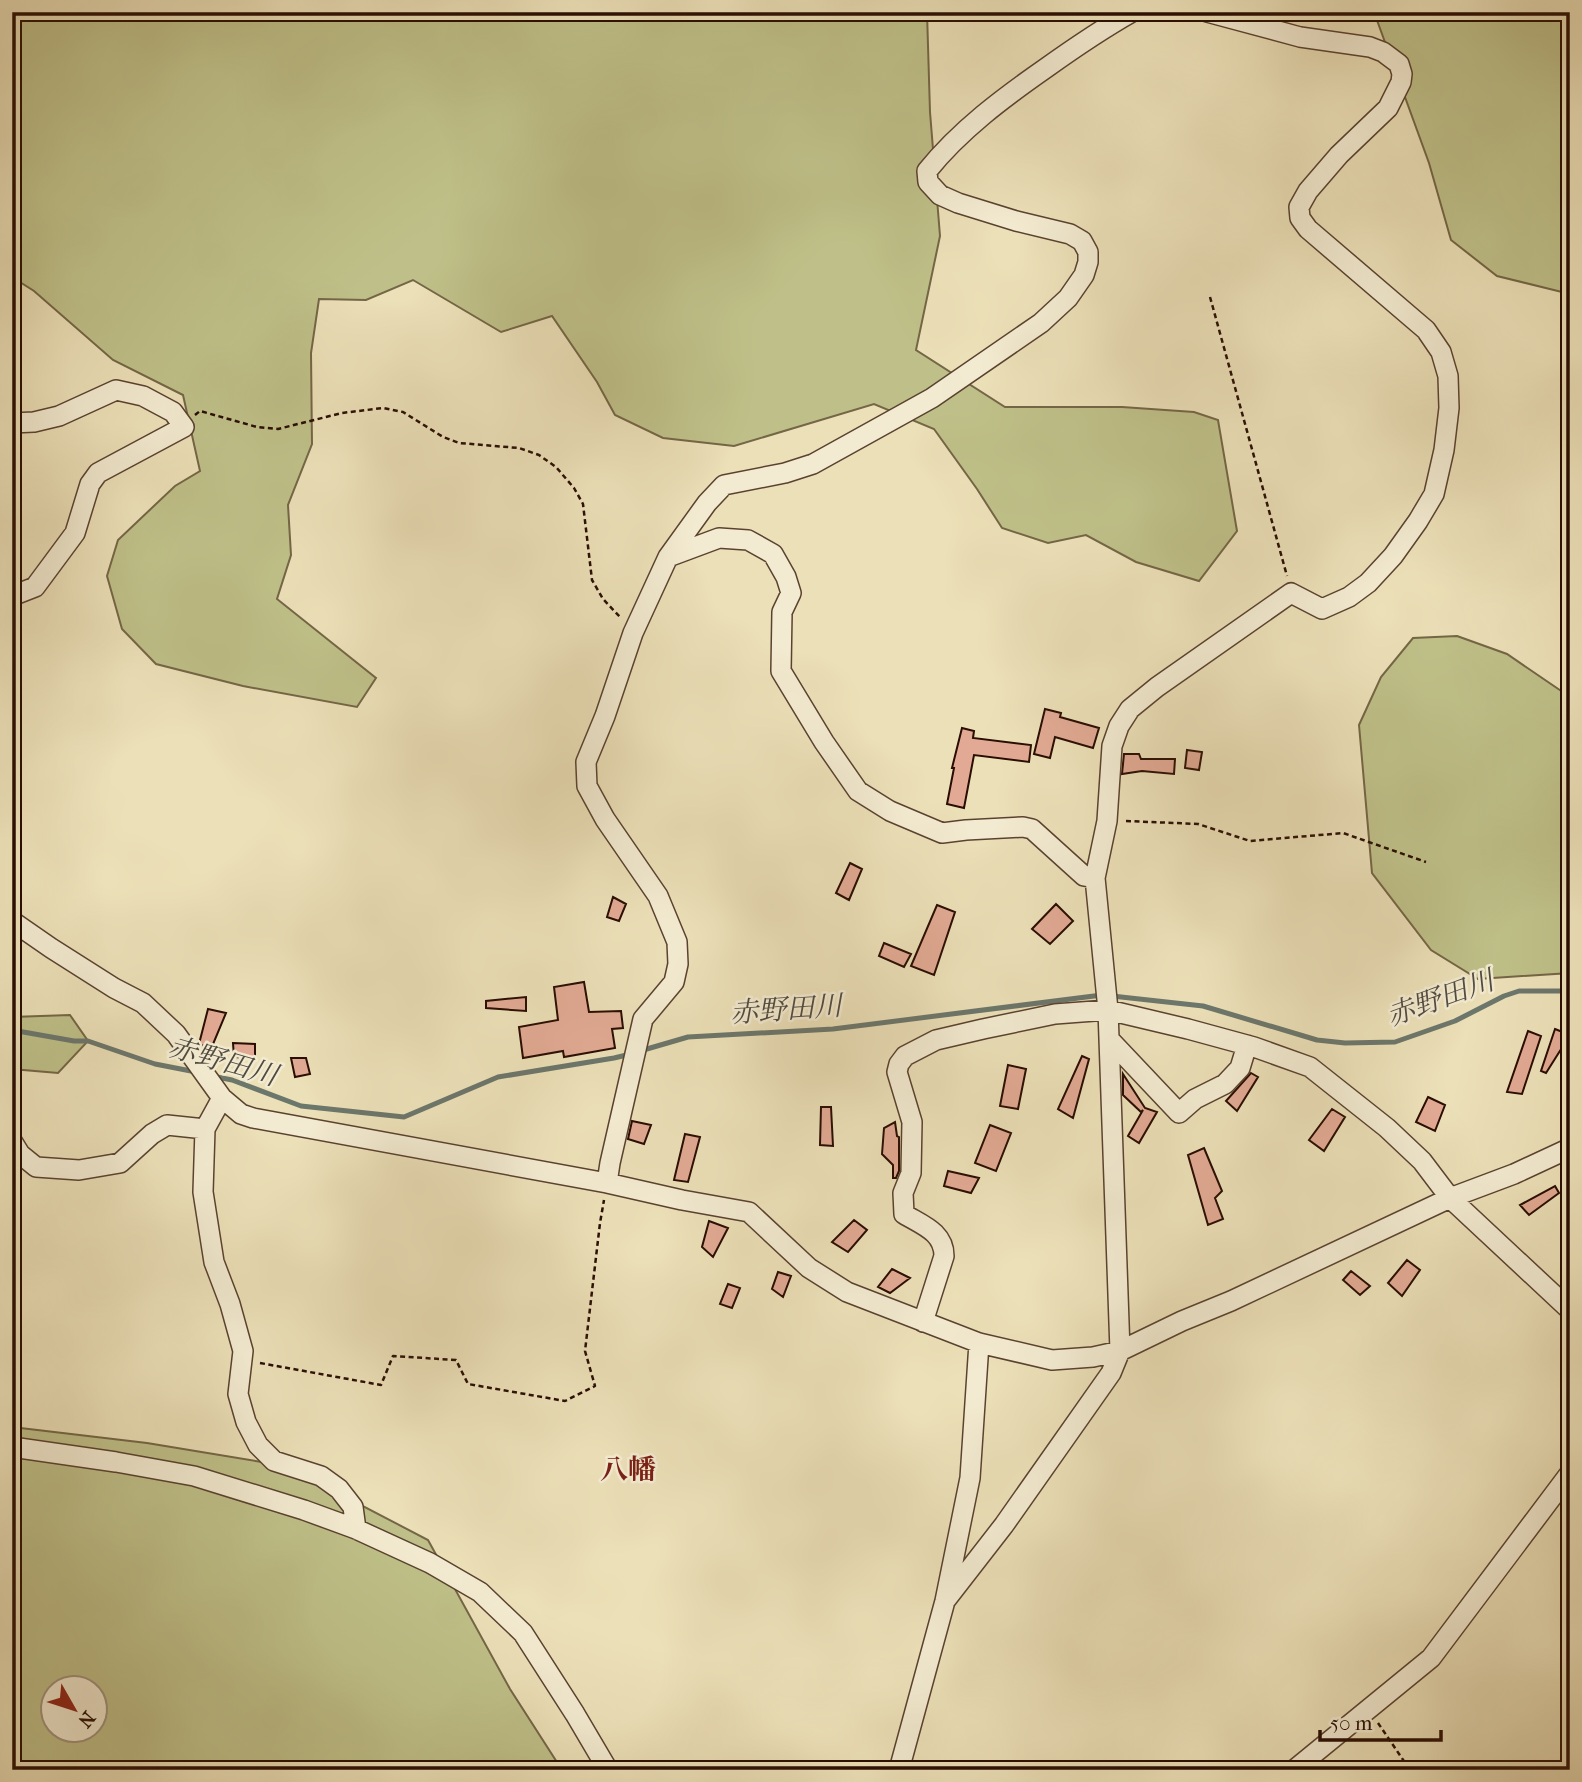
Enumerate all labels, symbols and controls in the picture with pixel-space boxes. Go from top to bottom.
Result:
water label: 赤野田川 [1382,962,1501,1033]
water label: 赤野田川 [729,988,846,1029]
water label: 赤野田川 [165,1030,284,1093]
district label: 八幡 [600,1453,656,1486]
north arrow [38,1674,108,1744]
scale bar [1320,1698,1440,1742]
text: N [73,1707,100,1732]
text: 50 m [1330,1711,1373,1735]

